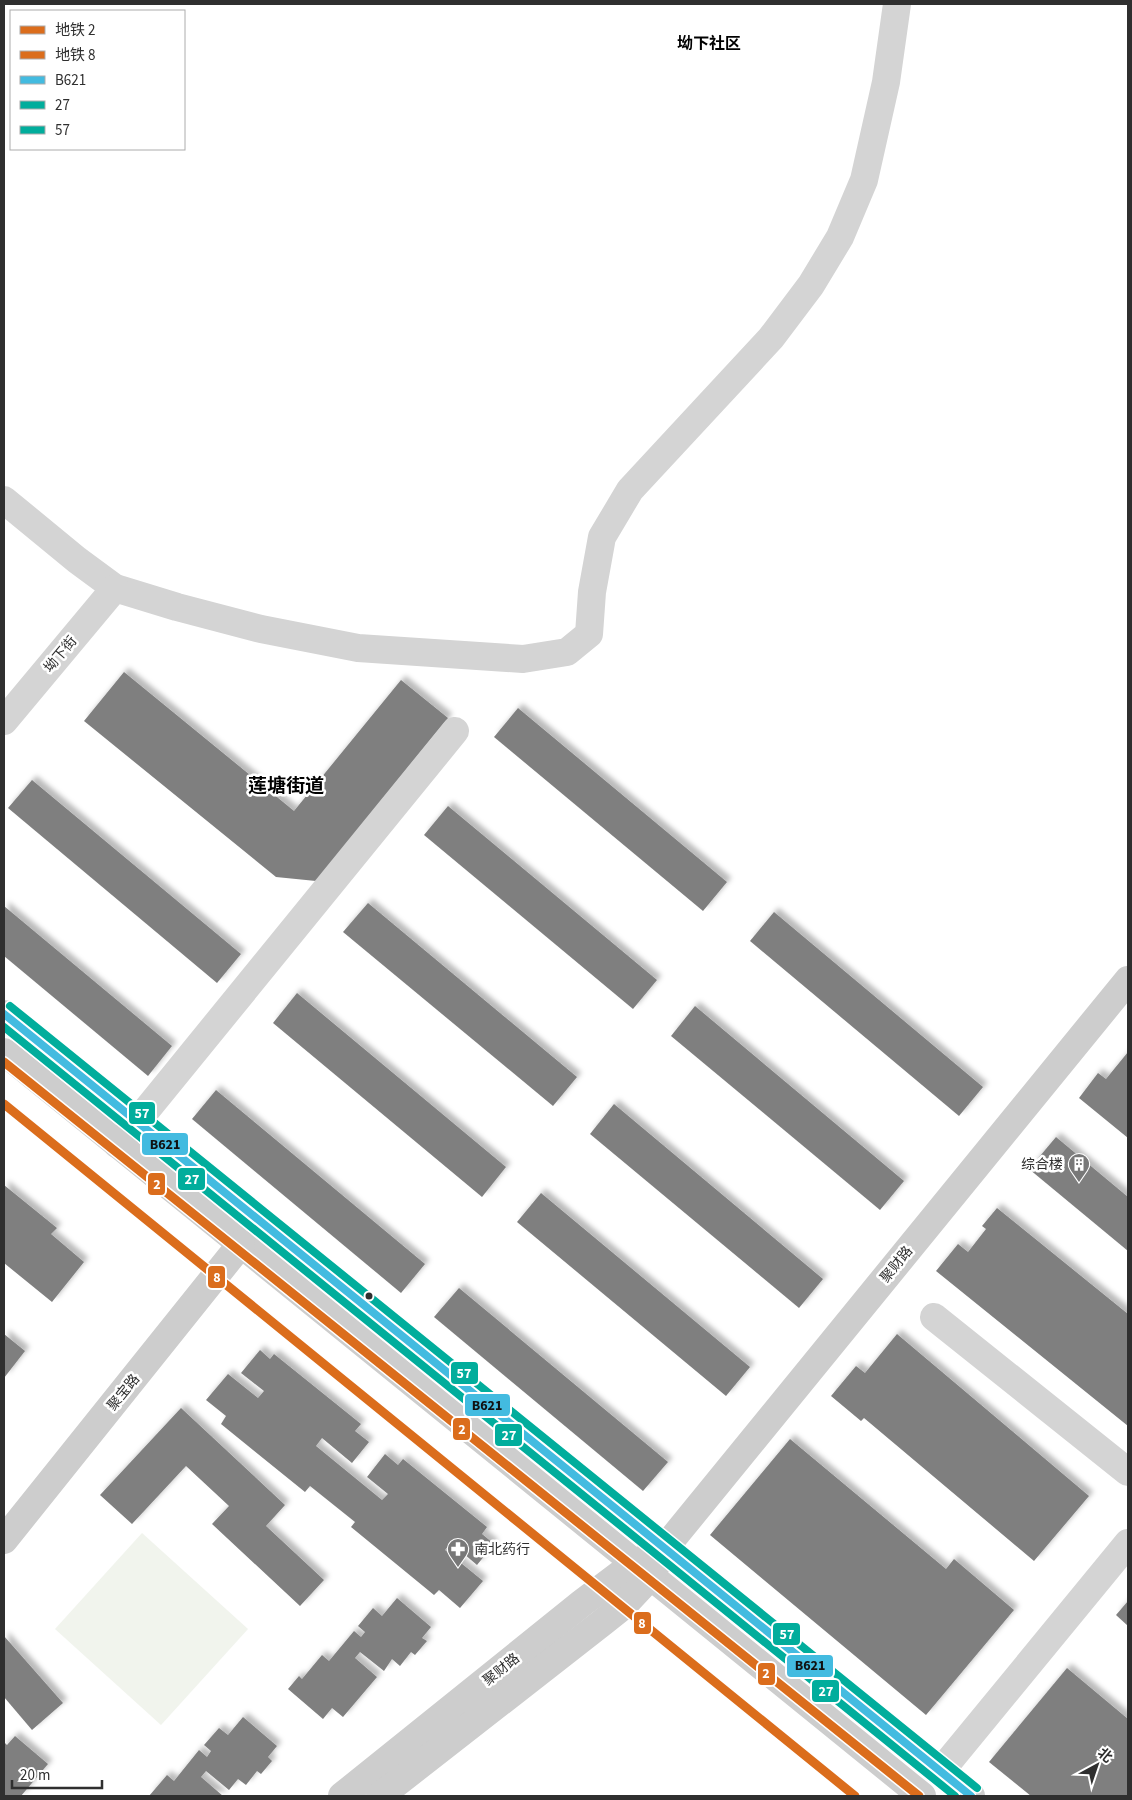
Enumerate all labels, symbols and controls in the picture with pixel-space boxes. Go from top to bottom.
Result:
legend [10,10,185,150]
text: 地铁 2 [55,20,95,41]
district label: 坳下社区 [677,33,741,55]
text: 地铁 8 [55,45,95,66]
text: B621 [55,70,86,91]
text: 27 [55,95,70,116]
text: 57 [55,120,70,141]
street label: 坳下街 [40,632,82,677]
district label: 莲塘街道 [248,773,324,800]
line badge: 57 [128,1101,156,1125]
text: 57 [135,1104,149,1124]
line badge: B621 [141,1132,189,1156]
text: B621 [150,1135,180,1155]
building icon: 综合楼 [1067,1152,1091,1183]
place label: 综合楼 [1021,1155,1063,1175]
line badge: 27 [177,1167,206,1191]
text: 27 [185,1170,199,1190]
line badge: 2 [147,1172,166,1196]
text: 2 [153,1175,161,1195]
street label: 聚财路 [876,1242,918,1287]
line badge: 8 [207,1265,226,1289]
text: 8 [213,1268,221,1288]
unlabelled marker [364,1291,374,1301]
line badge: 57 [450,1361,479,1385]
text: 57 [457,1364,471,1384]
street label: 聚宝路 [103,1370,145,1415]
line badge: B621 [464,1393,511,1417]
text: B621 [472,1396,502,1416]
line badge: 2 [452,1417,471,1441]
text: 2 [458,1420,466,1440]
line badge: 27 [494,1423,523,1447]
text: 27 [502,1426,516,1446]
pharmacy icon: 南北药行 [446,1537,470,1568]
place label: 南北药行 [474,1540,530,1560]
line badge: 8 [633,1611,652,1635]
text: 8 [638,1614,646,1634]
line badge: 57 [772,1622,801,1646]
text: 57 [780,1625,794,1645]
street label: 聚财路 [479,1649,524,1691]
line badge: B621 [786,1654,834,1678]
text: B621 [795,1656,825,1676]
line badge: 2 [757,1662,776,1686]
text: 2 [762,1664,770,1684]
line badge: 27 [811,1679,840,1703]
text: 27 [819,1682,833,1702]
north arrow [1072,1740,1122,1790]
text: 北 [1093,1744,1117,1768]
scale bar [12,1758,102,1790]
text: 20 m [20,1765,50,1786]

